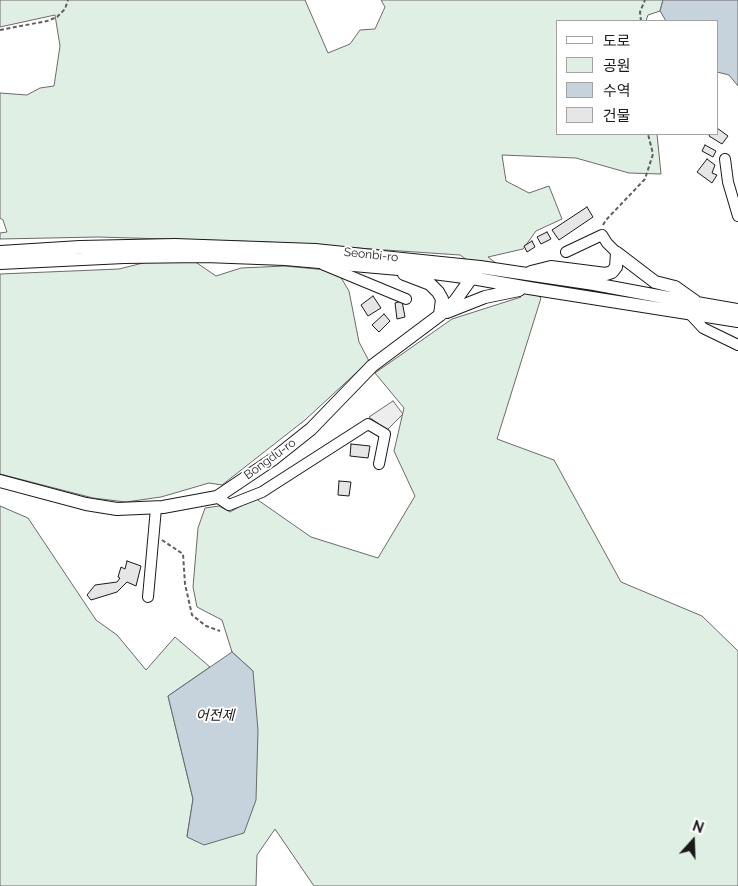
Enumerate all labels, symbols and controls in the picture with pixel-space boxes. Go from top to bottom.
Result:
legend [556,20,718,135]
text: 도로 [603,32,631,50]
text: 공원 [603,57,631,75]
text: 수역 [603,82,631,100]
text: 건물 [603,107,631,125]
street label: Seonbi-ro [343,245,399,265]
street label: Bongdu-ro [241,435,299,483]
water label: 어전제 [196,708,234,724]
north arrow [668,816,718,866]
text: N [690,818,706,836]

